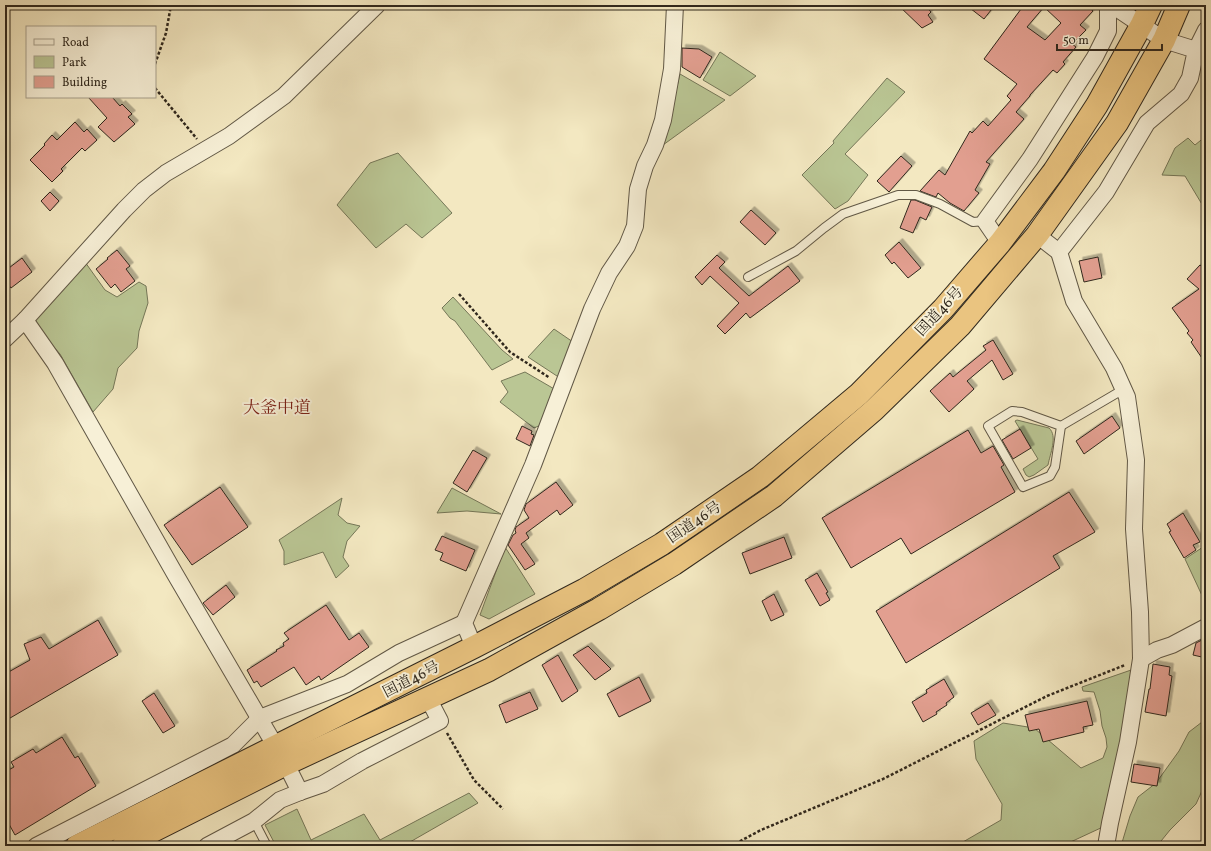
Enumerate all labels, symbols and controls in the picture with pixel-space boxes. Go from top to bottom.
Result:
legend [26,26,156,98]
scale bar [1057,26,1162,52]
text: 50 m [1063,33,1089,49]
text: Road [62,35,89,51]
text: Park [62,55,87,71]
text: Building [62,75,107,91]
street label: 国道46号 [911,282,969,342]
district label: 大釜中道 [243,397,311,420]
street label: 国道46号 [664,497,726,549]
street label: 国道46号 [380,657,444,704]

